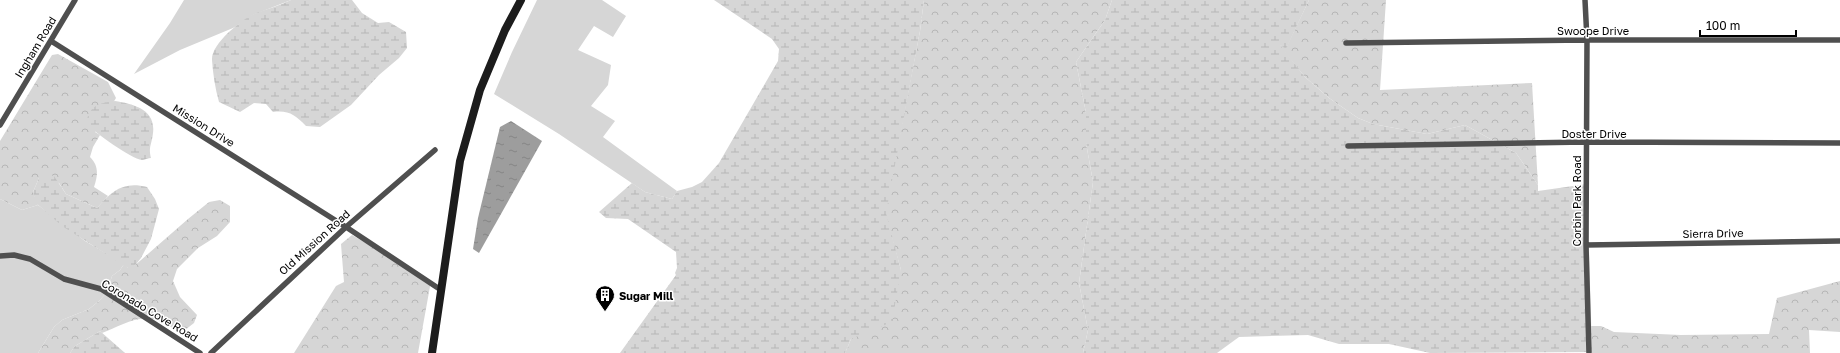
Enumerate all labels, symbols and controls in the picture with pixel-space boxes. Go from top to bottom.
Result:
scale bar [1700,12,1796,38]
street label: Ingham Road [12,14,58,80]
text: 100 m [1706,18,1740,33]
street label: Swoope Drive [1557,24,1629,37]
street label: Mission Drive [171,101,237,149]
street label: Doster Drive [1561,127,1627,140]
street label: Corbin Park Road [1570,155,1583,247]
street label: Old Mission Road [276,207,352,277]
street label: Sierra Drive [1682,226,1744,240]
street label: Coronado Cove Road [100,276,200,344]
building icon: Sugar Mill [594,284,616,312]
place label: Sugar Mill [619,289,674,302]

